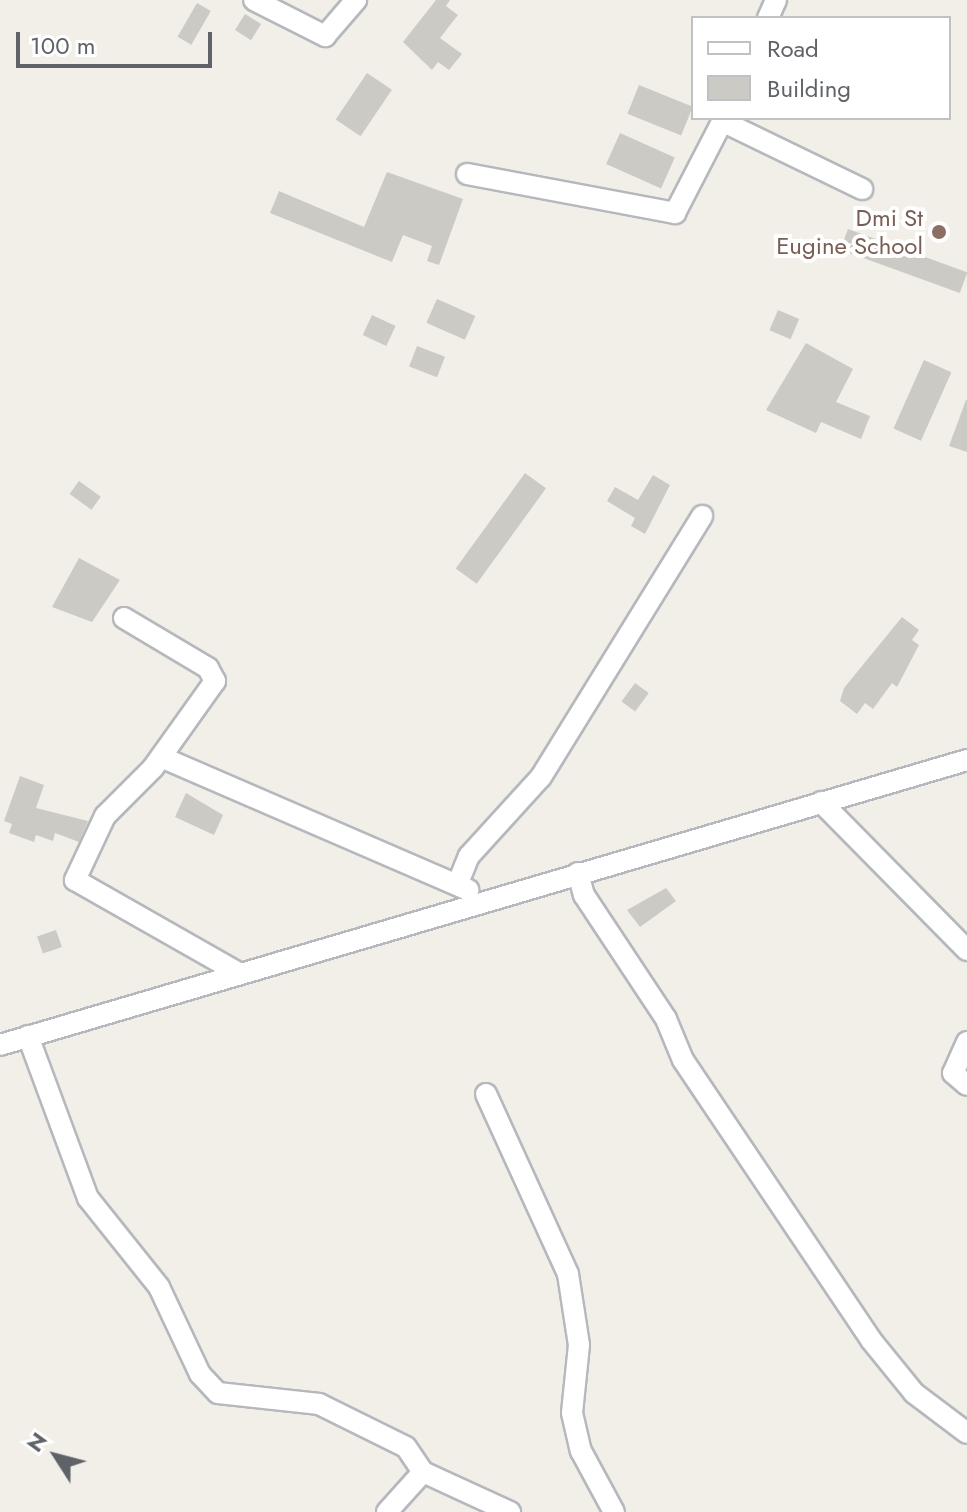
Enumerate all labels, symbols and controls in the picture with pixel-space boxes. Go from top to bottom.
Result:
scale bar [20,16,216,66]
legend [691,16,951,120]
text: 100 m [30,28,96,63]
text: Road [767,31,819,66]
text: Building [767,71,851,106]
place label: Dmi St Eugine School [776,204,923,260]
marker: Dmi St Eugine School [930,223,948,241]
north arrow [16,1416,96,1496]
text: N [19,1425,55,1458]

